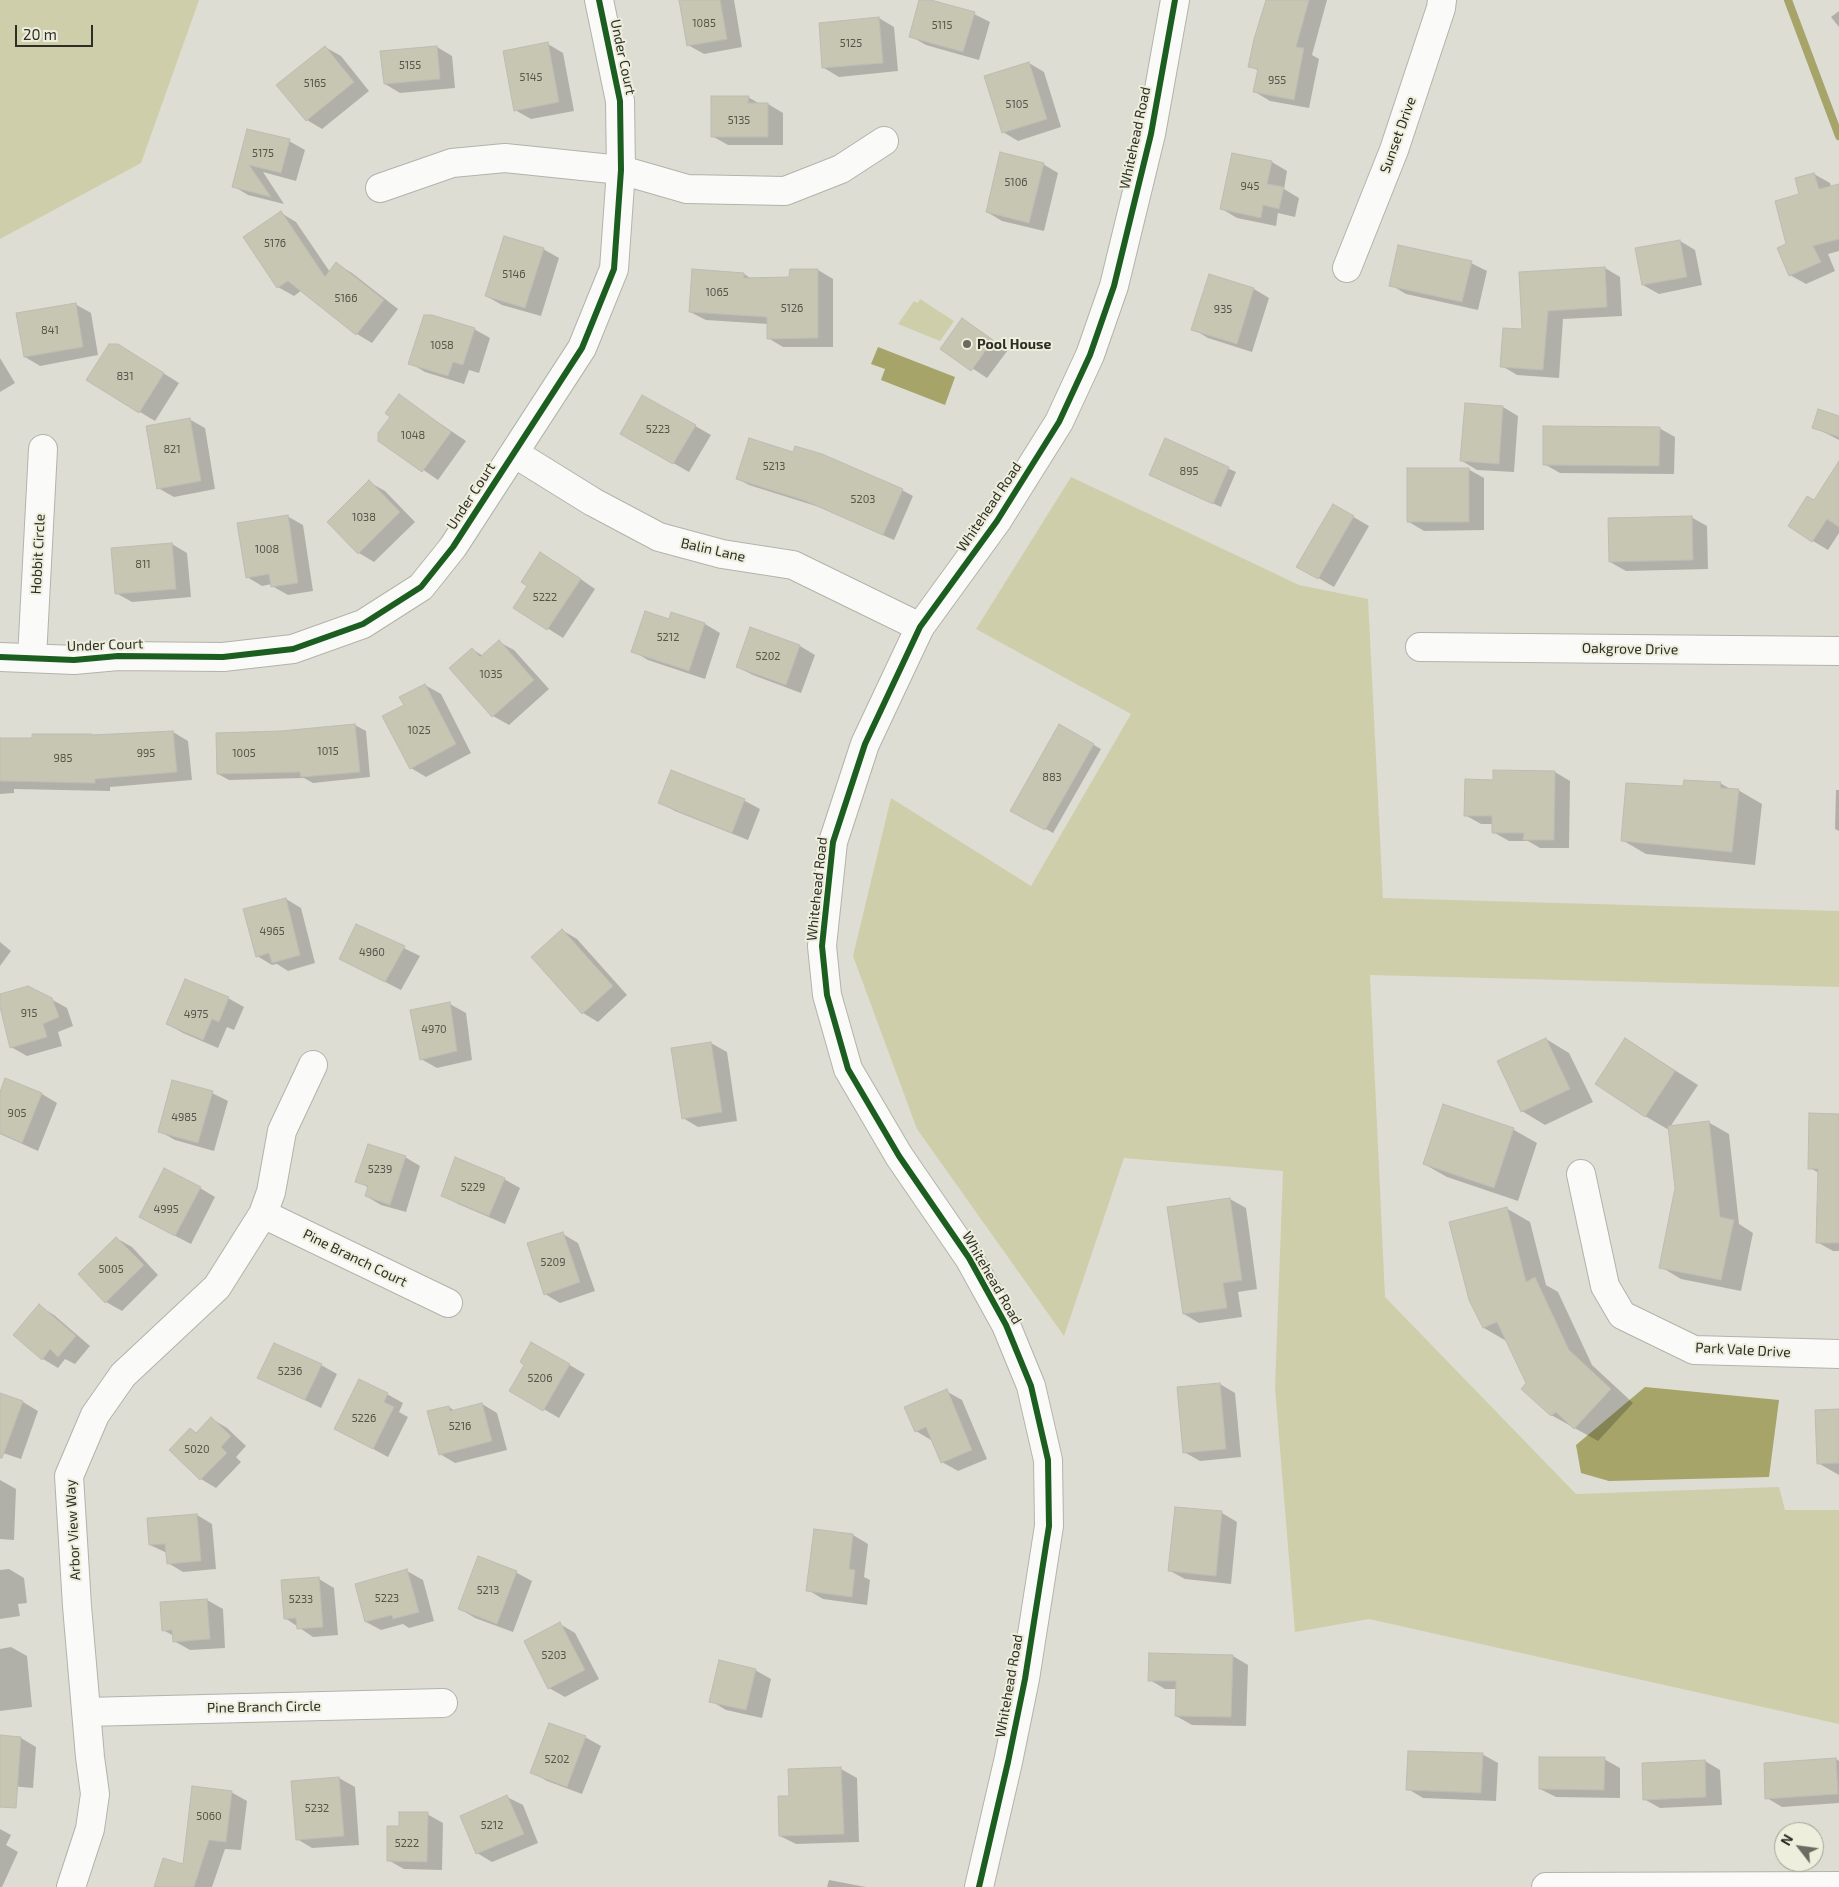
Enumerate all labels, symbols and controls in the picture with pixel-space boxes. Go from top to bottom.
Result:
scale bar [18,15,95,47]
house number: 1085 [692,16,716,30]
street label: Under Court [607,18,639,96]
house number: 5115 [932,18,952,32]
text: 20 m [23,25,57,43]
house number: 5125 [840,36,862,50]
house number: 5155 [399,58,421,72]
house number: 5145 [520,70,542,84]
house number: 955 [1268,73,1286,87]
house number: 5165 [304,76,326,90]
street label: Whitehead Road [1116,85,1154,191]
street label: Sunset Drive [1376,94,1420,176]
house number: 5105 [1006,97,1028,111]
house number: 5135 [728,113,750,127]
house number: 5175 [252,146,274,160]
house number: 5106 [1004,175,1028,189]
house number: 945 [1241,179,1259,193]
house number: 5176 [264,236,286,250]
house number: 5146 [502,267,526,281]
house number: 1065 [705,285,729,299]
house number: 5166 [335,291,357,305]
house number: 5126 [781,301,803,315]
house number: 935 [1214,302,1232,316]
house number: 841 [41,323,59,337]
place label: Pool House [977,336,1051,352]
house number: 1058 [430,338,454,352]
marker: Pool House [961,338,973,350]
house number: 831 [116,369,134,383]
house number: 5223 [646,422,670,436]
house number: 1048 [401,428,425,442]
house number: 821 [163,442,181,456]
street label: Under Court [443,459,499,533]
house number: 5213 [763,459,785,473]
street label: Whitehead Road [953,459,1025,555]
house number: 895 [1180,464,1198,478]
house number: 5203 [851,492,875,506]
house number: 1038 [352,510,376,524]
street label: Hobbit Circle [28,513,48,595]
street label: Balin Lane [679,534,747,566]
house number: 1008 [255,542,279,556]
house number: 811 [135,557,151,571]
house number: 5222 [533,590,557,604]
house number: 5212 [657,630,679,644]
street label: Under Court [66,635,144,655]
street label: Oakgrove Drive [1582,640,1678,658]
house number: 5202 [756,649,780,663]
house number: 1035 [479,667,503,681]
house number: 1025 [407,723,431,737]
house number: 1015 [317,744,339,758]
house number: 995 [137,746,155,760]
house number: 1005 [232,746,256,760]
house number: 985 [54,751,72,765]
house number: 883 [1042,770,1062,784]
street label: Whitehead Road [803,836,831,942]
house number: 4965 [259,924,285,938]
house number: 4960 [359,945,385,959]
house number: 915 [21,1006,37,1020]
house number: 4975 [184,1007,208,1021]
house number: 4970 [421,1022,447,1036]
house number: 905 [8,1106,26,1120]
house number: 4985 [171,1110,197,1124]
house number: 5239 [368,1162,392,1176]
house number: 5229 [461,1180,485,1194]
house number: 4995 [153,1202,179,1216]
street label: Pine Branch Court [300,1226,410,1290]
street label: Whitehead Road [959,1229,1025,1327]
house number: 5209 [540,1255,566,1269]
house number: 5005 [98,1262,124,1276]
street label: Park Vale Drive [1695,1339,1791,1361]
house number: 5236 [278,1364,302,1378]
house number: 5206 [527,1371,553,1385]
house number: 5226 [352,1411,376,1425]
house number: 5216 [449,1419,471,1433]
house number: 5020 [184,1442,210,1456]
street label: Arbor View Way [62,1479,84,1581]
house number: 5213 [477,1583,499,1597]
house number: 5223 [375,1591,399,1605]
house number: 5233 [289,1592,313,1606]
street label: Whitehead Road [992,1633,1026,1739]
house number: 5203 [542,1648,566,1662]
street label: Pine Branch Circle [207,1698,321,1716]
house number: 5202 [545,1752,569,1766]
house number: 5232 [305,1801,329,1815]
house number: 5060 [196,1809,222,1823]
house number: 5212 [481,1818,503,1832]
north arrow [1774,1822,1824,1872]
text: N [1777,1831,1796,1848]
house number: 5222 [395,1836,419,1850]

